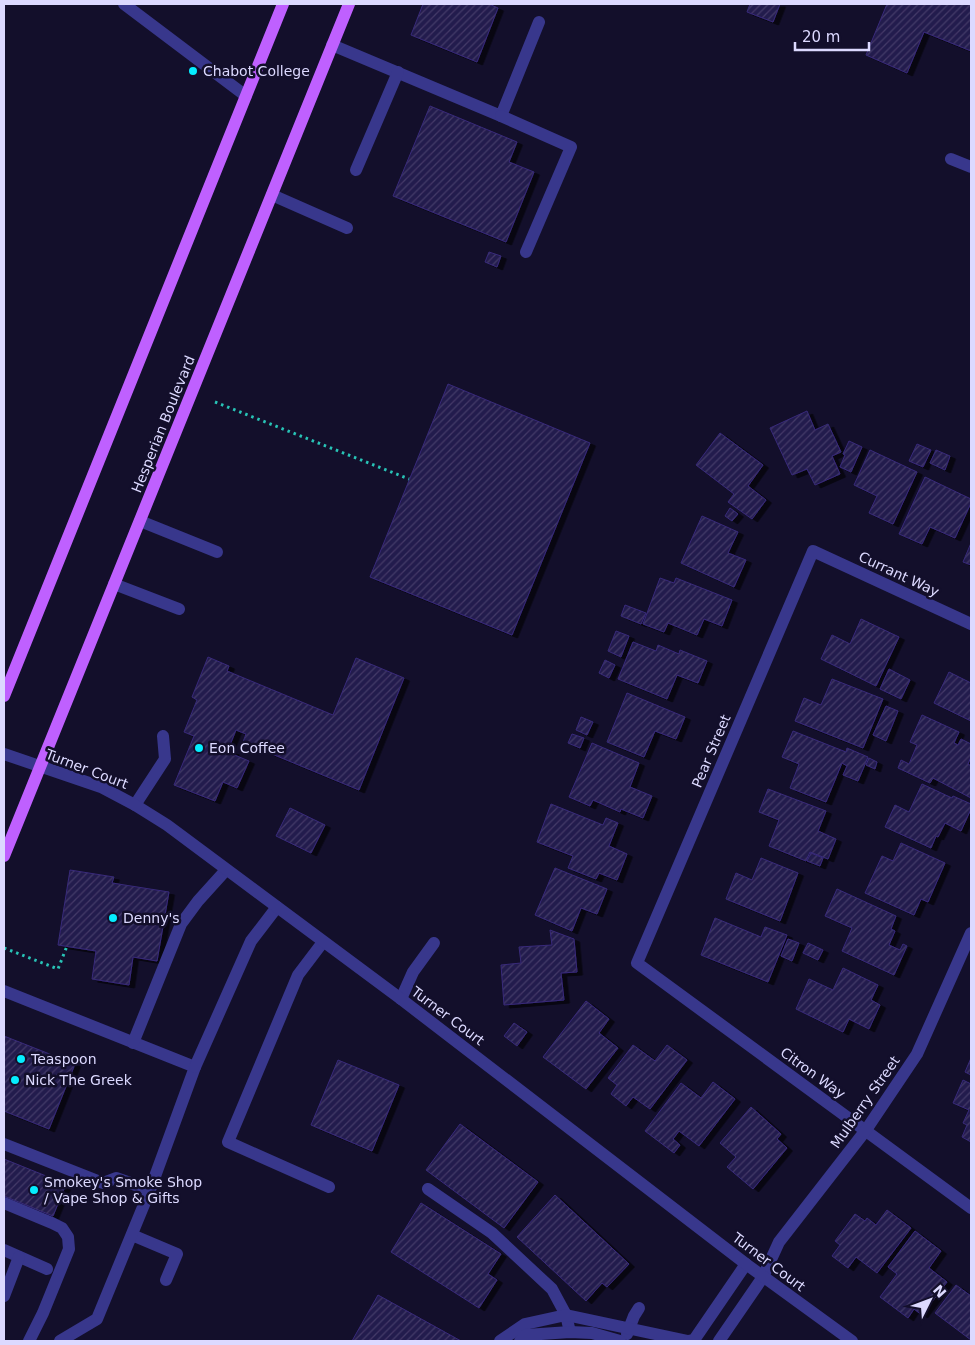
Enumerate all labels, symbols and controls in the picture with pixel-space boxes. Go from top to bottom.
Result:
scale bar [795,20,869,52]
text: 20 m [802,28,840,46]
place label: Chabot College [203,63,310,79]
marker: Chabot College [187,65,199,77]
street label: Hesperian Boulevard [128,353,198,495]
street label: Currant Way [856,548,942,600]
street label: Pear Street [688,712,734,790]
place label: Eon Coffee [209,740,285,756]
marker: Eon Coffee [193,742,205,754]
street label: Turner Court [43,746,131,792]
place label: Denny's [123,910,180,926]
marker: Denny's [107,912,119,924]
street label: Turner Court [408,983,488,1049]
street label: Citron Way [777,1044,849,1102]
place label: Teaspoon [30,1051,97,1067]
street label: Mulberry Street [827,1052,903,1151]
marker: Teaspoon [15,1053,27,1065]
place label: Nick The Greek [25,1072,133,1088]
marker: Nick The Greek [9,1074,21,1086]
place label: Smokey's Smoke Shop / Vape Shop & Gifts [44,1174,202,1206]
marker: Smokey's Smoke Shop / Vape Shop & Gifts [28,1184,40,1196]
street label: Turner Court [729,1229,809,1295]
north arrow [905,1275,955,1325]
text: N [930,1282,950,1301]

